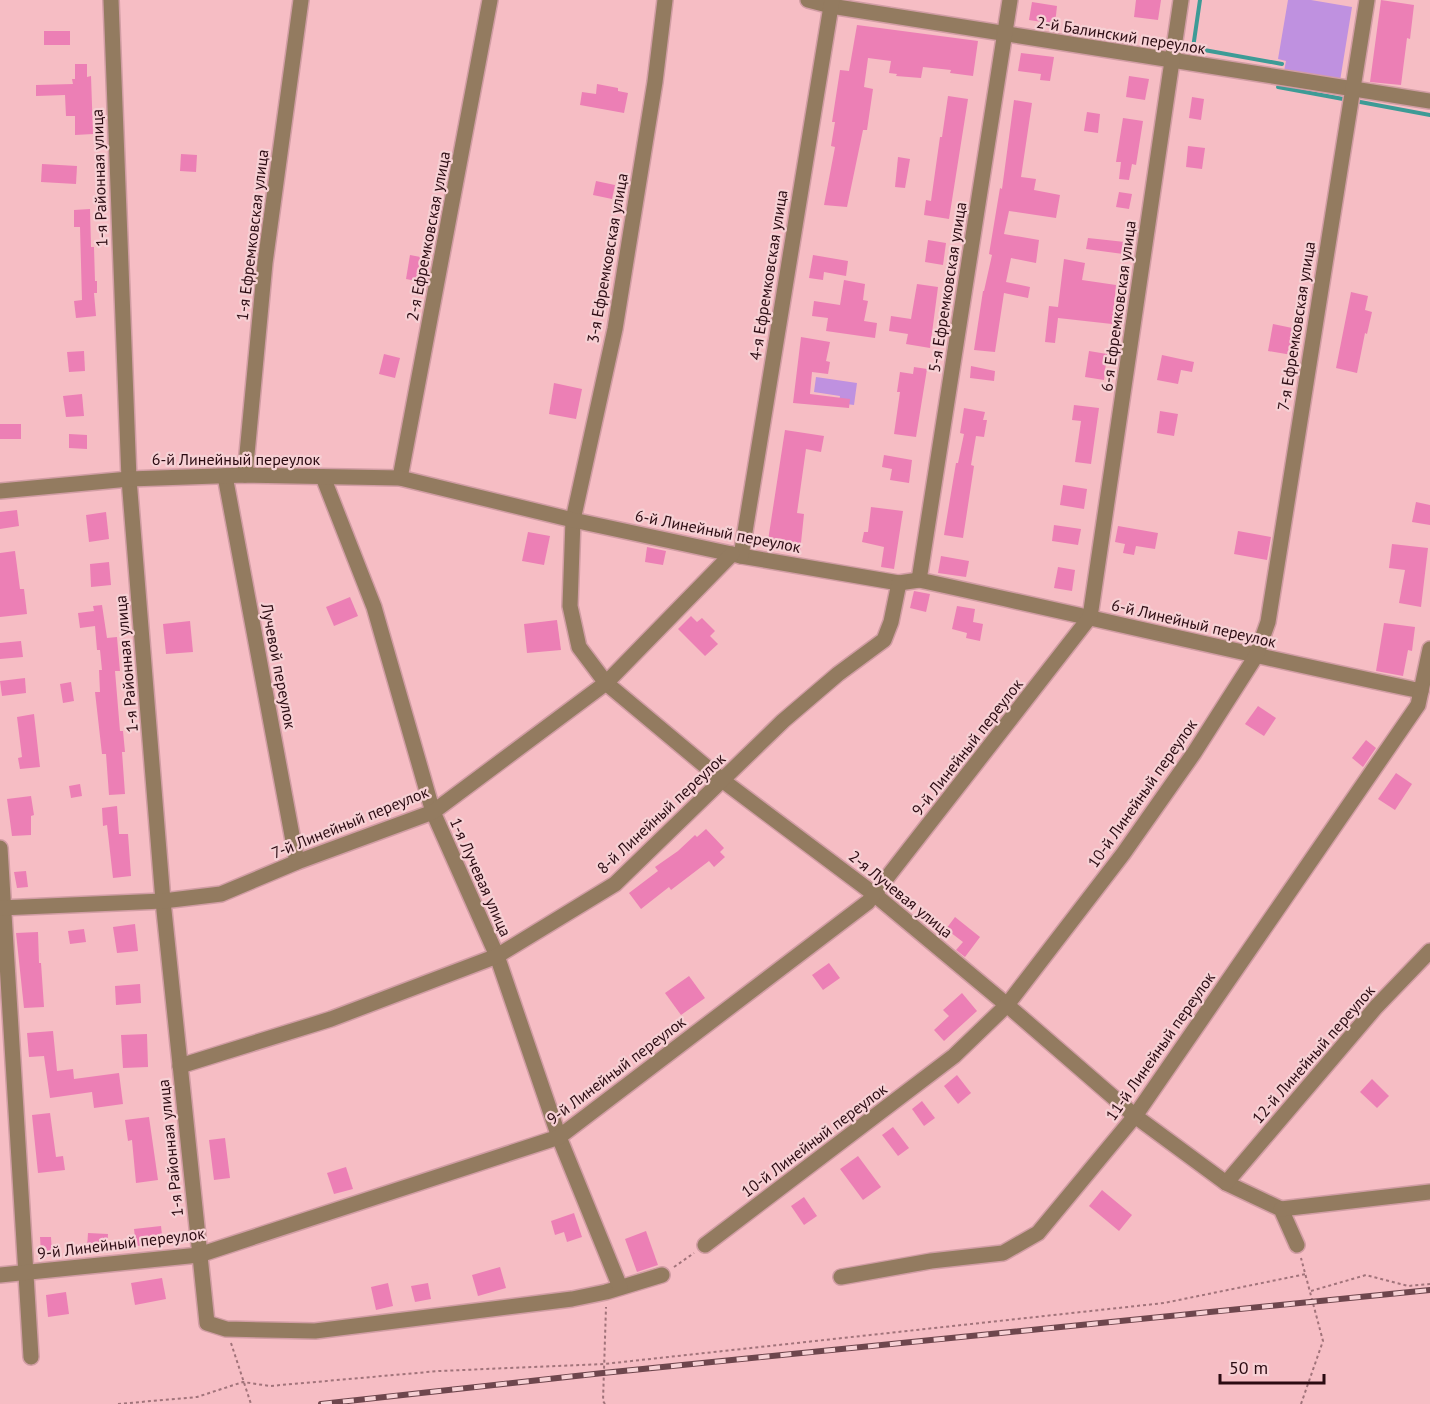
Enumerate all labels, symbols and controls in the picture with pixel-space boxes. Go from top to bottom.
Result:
street label: 2-й Балинский переулок [1035,12,1207,58]
street label: 1-я Районная улица [87,109,111,247]
street label: 1-я Ефремковская улица [232,148,272,322]
street label: 2-я Ефремковская улица [402,150,454,322]
street label: 3-я Ефремковская улица [582,171,632,345]
street label: 4-я Ефремковская улица [745,188,791,362]
street label: 5-я Ефремковская улица [924,200,970,374]
street label: 6-я Ефремковская улица [1096,219,1140,393]
street label: 7-я Ефремковская улица [1273,240,1319,412]
street label: 6-й Линейный переулок [152,449,321,469]
street label: 6-й Линейный переулок [633,505,803,557]
street label: 1-я Районная улица [110,594,142,734]
street label: 6-й Линейный переулок [1110,594,1279,652]
street label: Лучевой переулок [257,600,301,731]
street label: 9-й Линейный переулок [907,674,1027,820]
street label: 10-й Линейный переулок [1083,714,1201,871]
street label: 8-й Линейный переулок [593,748,730,878]
street label: 7-й Линейный переулок [269,781,432,863]
street label: 1-я Лучевая улица [446,814,516,940]
street label: 2-я Лучевая улица [845,846,957,942]
street label: 11-й Линейный переулок [1101,967,1219,1124]
street label: 12-й Линейный переулок [1247,980,1379,1127]
street label: 9-й Линейный переулок [543,1011,690,1129]
street label: 1-я Районная улица [153,1078,187,1218]
street label: 10-й Линейный переулок [737,1078,891,1201]
street label: 9-й Линейный переулок [36,1223,206,1263]
scale bar [1220,1347,1324,1385]
text: 50 m [1229,1356,1268,1379]

